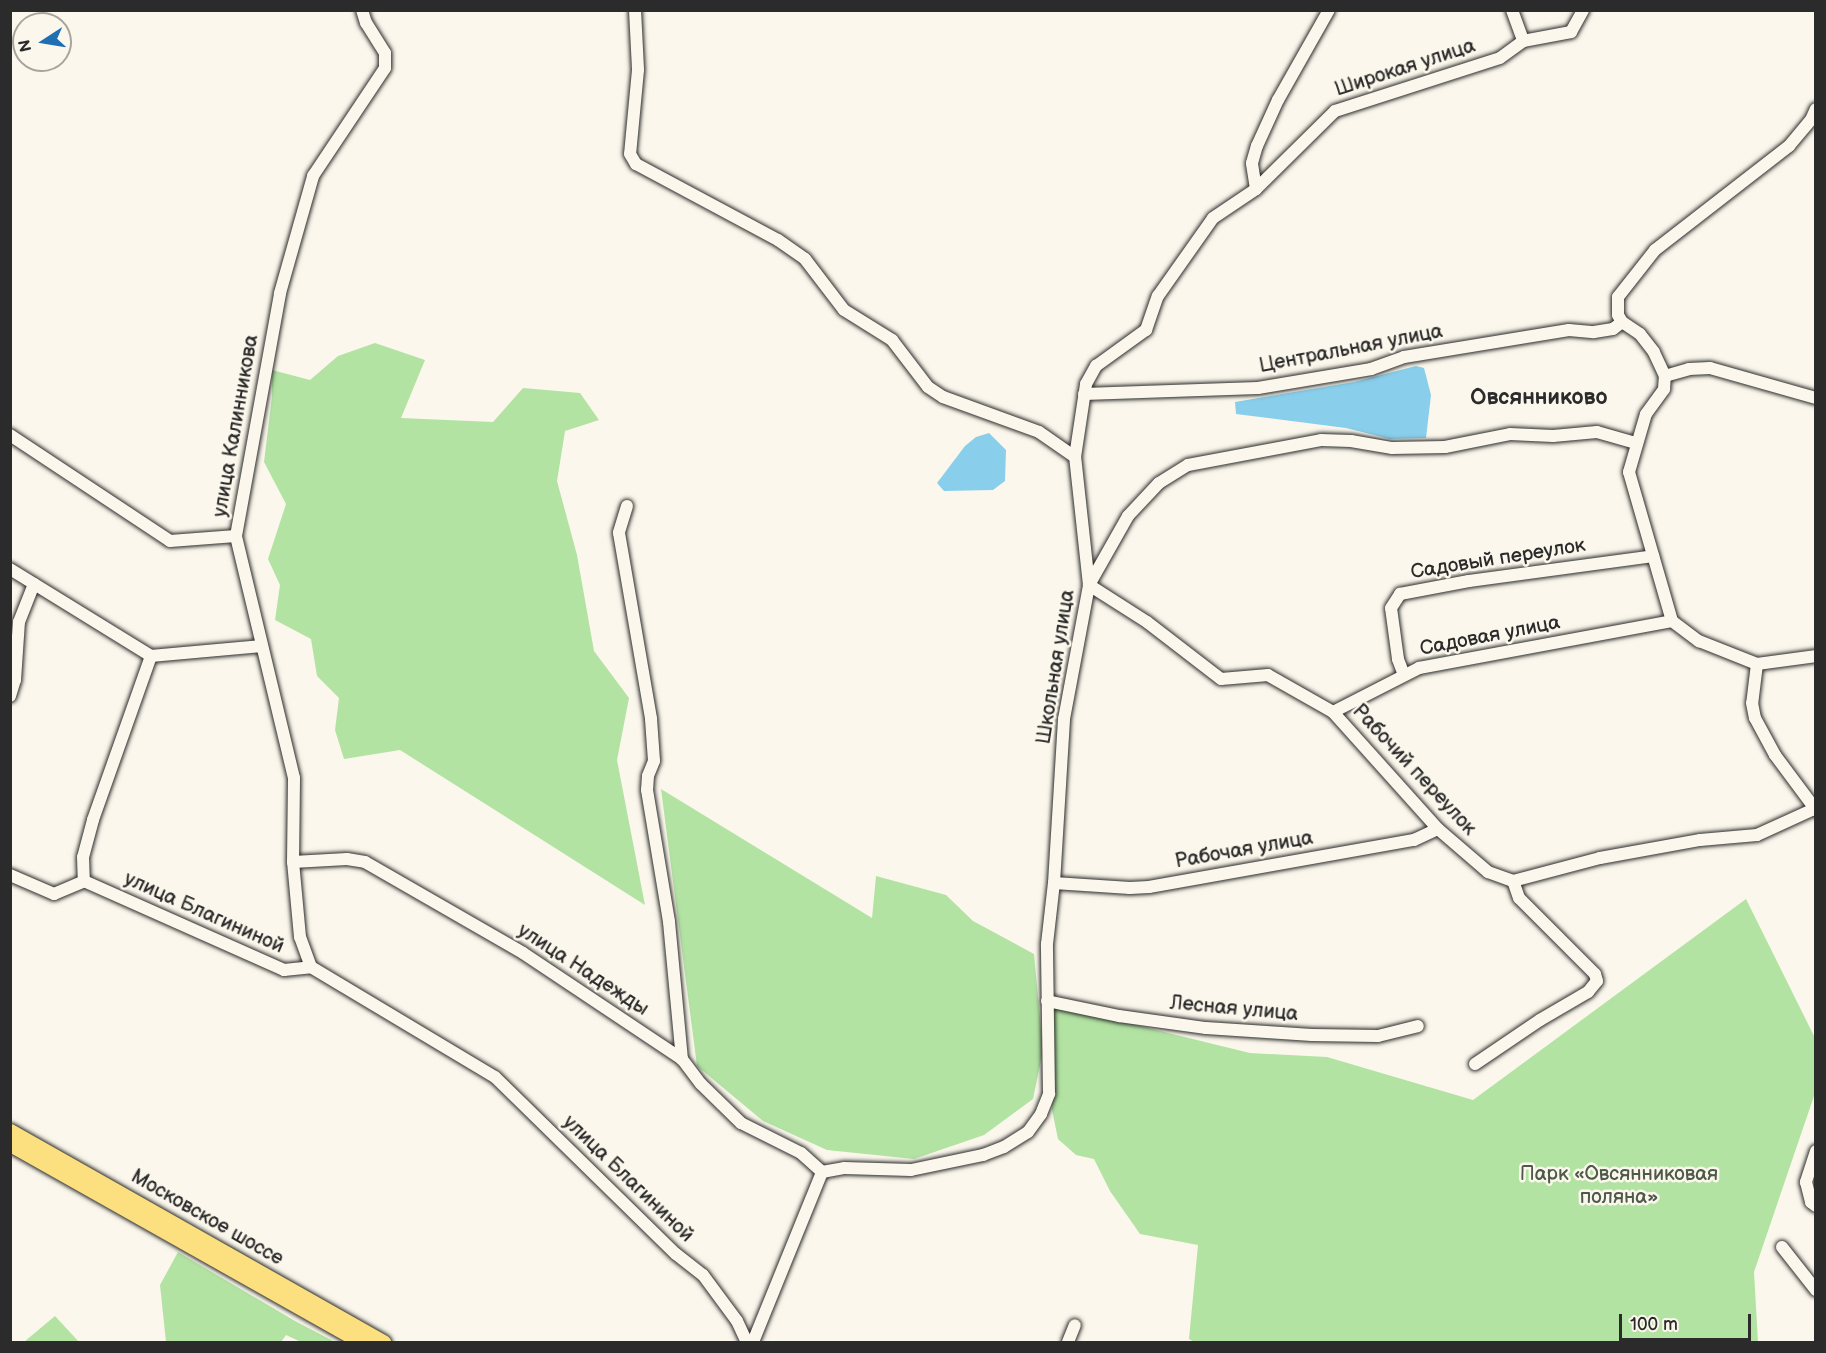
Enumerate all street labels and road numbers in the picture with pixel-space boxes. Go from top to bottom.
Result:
street label: Широкая улица [1332,34,1478,102]
street label: Центральная улица [1257,319,1445,379]
street label: улица Калинникова [208,333,264,519]
street label: Садовый переулок [1409,533,1587,585]
street label: Школьная улица [1032,588,1080,746]
street label: Садовая улица [1418,611,1562,661]
street label: Рабочий переулок [1347,699,1481,841]
street label: Рабочая улица [1173,826,1315,874]
street label: улица Благининой [120,867,288,959]
street label: улица Надежды [513,919,653,1021]
street label: Лесная улица [1169,991,1299,1027]
street label: улица Благининой [558,1110,698,1248]
street label: Московское шоссе [127,1165,287,1271]

